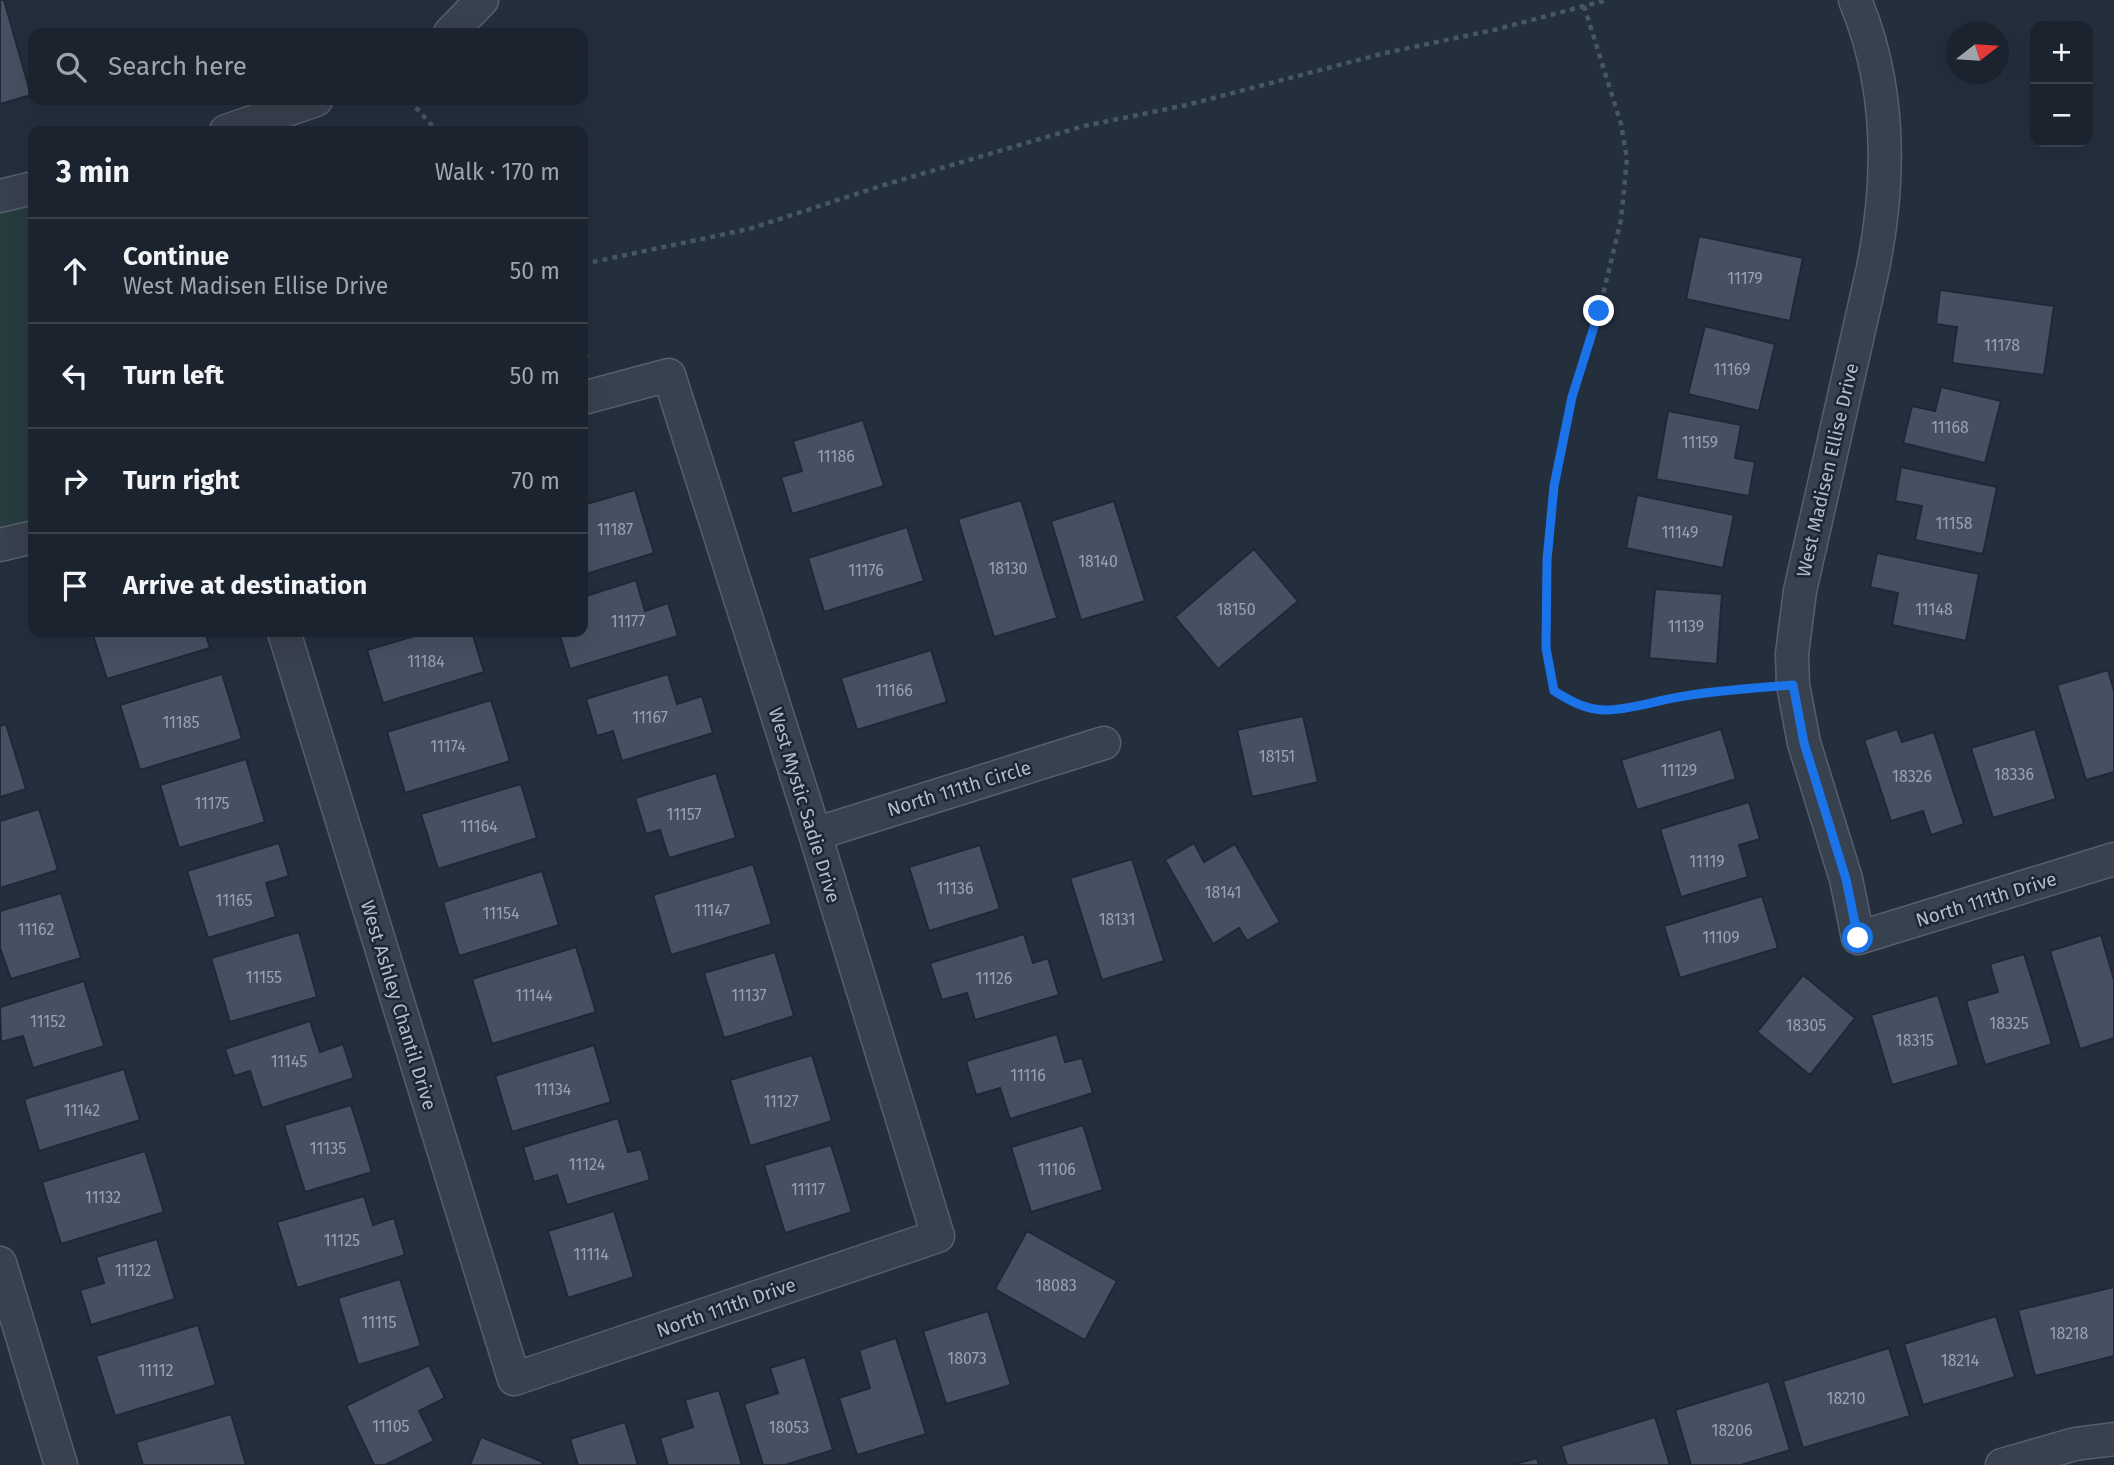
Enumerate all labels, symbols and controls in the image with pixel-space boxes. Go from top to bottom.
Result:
north arrow [1946,21,2009,84]
map controls [2030,21,2093,147]
button: + [2030,21,2093,84]
search box [28,28,588,105]
icon: search [52,48,90,86]
text: Search here [108,51,247,82]
button: − [2030,84,2093,147]
text: 3 min [56,154,130,190]
text: Walk · 170 m [435,158,560,186]
text: Continue [123,241,229,272]
icon: ahead [56,252,94,290]
text: 50 m [510,257,560,285]
house number: 11179 [1727,269,1763,288]
text: West Madisen Ellise Drive [123,272,388,300]
route end [1583,295,1614,326]
house number: 11178 [1984,336,2020,355]
icon: left [56,357,94,395]
text: Turn left [123,360,224,391]
house number: 11169 [1713,360,1751,379]
street label: West Madisen Ellise Drive [1792,361,1863,579]
text: 50 m [510,362,560,390]
house number: 11168 [1931,418,1969,437]
house number: 11159 [1682,433,1718,452]
house number: 11186 [817,447,855,466]
icon: right [56,462,94,500]
text: Turn right [123,465,240,496]
text: 70 m [511,467,560,495]
house number: 11158 [1935,514,1973,533]
house number: 11187 [597,520,633,539]
house number: 11149 [1662,523,1698,542]
house number: 18140 [1078,552,1118,571]
house number: 18130 [988,559,1028,578]
house number: 11176 [848,561,884,580]
icon: arrive [56,567,94,605]
text: Arrive at destination [123,570,367,601]
house number: 18150 [1216,600,1256,619]
house number: 11148 [1915,600,1953,619]
house number: 11177 [611,612,645,631]
house number: 11139 [1668,617,1704,636]
house number: 11184 [407,652,445,671]
house number: 11166 [875,681,913,700]
street label: West Mystic Sadie Drive [764,705,845,906]
house number: 11167 [632,708,668,727]
house number: 11185 [162,713,200,732]
house number: 11174 [430,737,466,756]
house number: 18151 [1259,747,1295,766]
street label: North 111th Circle [884,756,1034,821]
house number: 11129 [1661,761,1697,780]
house number: 18336 [1994,765,2034,784]
house number: 18326 [1892,767,1932,786]
house number: 11175 [194,794,230,813]
house number: 11157 [666,805,702,824]
house number: 11164 [460,817,498,836]
house number: 11119 [1689,852,1725,871]
street label: North 111th Drive [1913,867,2059,932]
house number: 11136 [937,879,973,898]
house number: 18141 [1205,883,1241,902]
house number: 11165 [216,891,252,910]
street label: West Ashley Chantil Drive [356,898,441,1113]
house number: 11147 [694,901,730,920]
house number: 11154 [483,904,520,923]
house number: 18131 [1099,910,1135,929]
house number: 11162 [18,920,54,939]
route start [1842,922,1873,953]
house number: 11109 [1702,928,1740,947]
house number: 11155 [246,968,282,987]
house number: 11126 [976,969,1012,988]
house number: 11144 [515,986,553,1005]
house number: 11137 [731,986,767,1005]
house number: 11152 [30,1012,66,1031]
house number: 18325 [1989,1014,2029,1033]
house number: 18305 [1786,1016,1826,1035]
house number: 18315 [1896,1031,1934,1050]
house number: 11145 [271,1052,307,1071]
house number: 11116 [1010,1066,1046,1085]
house number: 11134 [535,1080,572,1099]
house number: 11127 [763,1092,799,1111]
house number: 11142 [64,1101,100,1120]
house number: 11135 [310,1139,346,1158]
house number: 11124 [569,1155,606,1174]
house number: 11106 [1038,1160,1076,1179]
house number: 11117 [791,1180,825,1199]
house number: 11132 [85,1188,121,1207]
house number: 11125 [324,1231,360,1250]
house number: 11114 [573,1245,609,1264]
house number: 11122 [115,1261,151,1280]
street label: North 111th Drive [653,1273,799,1342]
house number: 18083 [1035,1276,1077,1295]
house number: 11115 [361,1313,397,1332]
house number: 18218 [2050,1324,2089,1343]
house number: 18073 [947,1349,987,1368]
house number: 18214 [1941,1351,1980,1370]
house number: 11112 [139,1361,174,1380]
house number: 18210 [1827,1389,1866,1408]
house number: 11105 [372,1417,410,1436]
house number: 18053 [769,1418,809,1437]
house number: 18206 [1712,1421,1752,1440]

